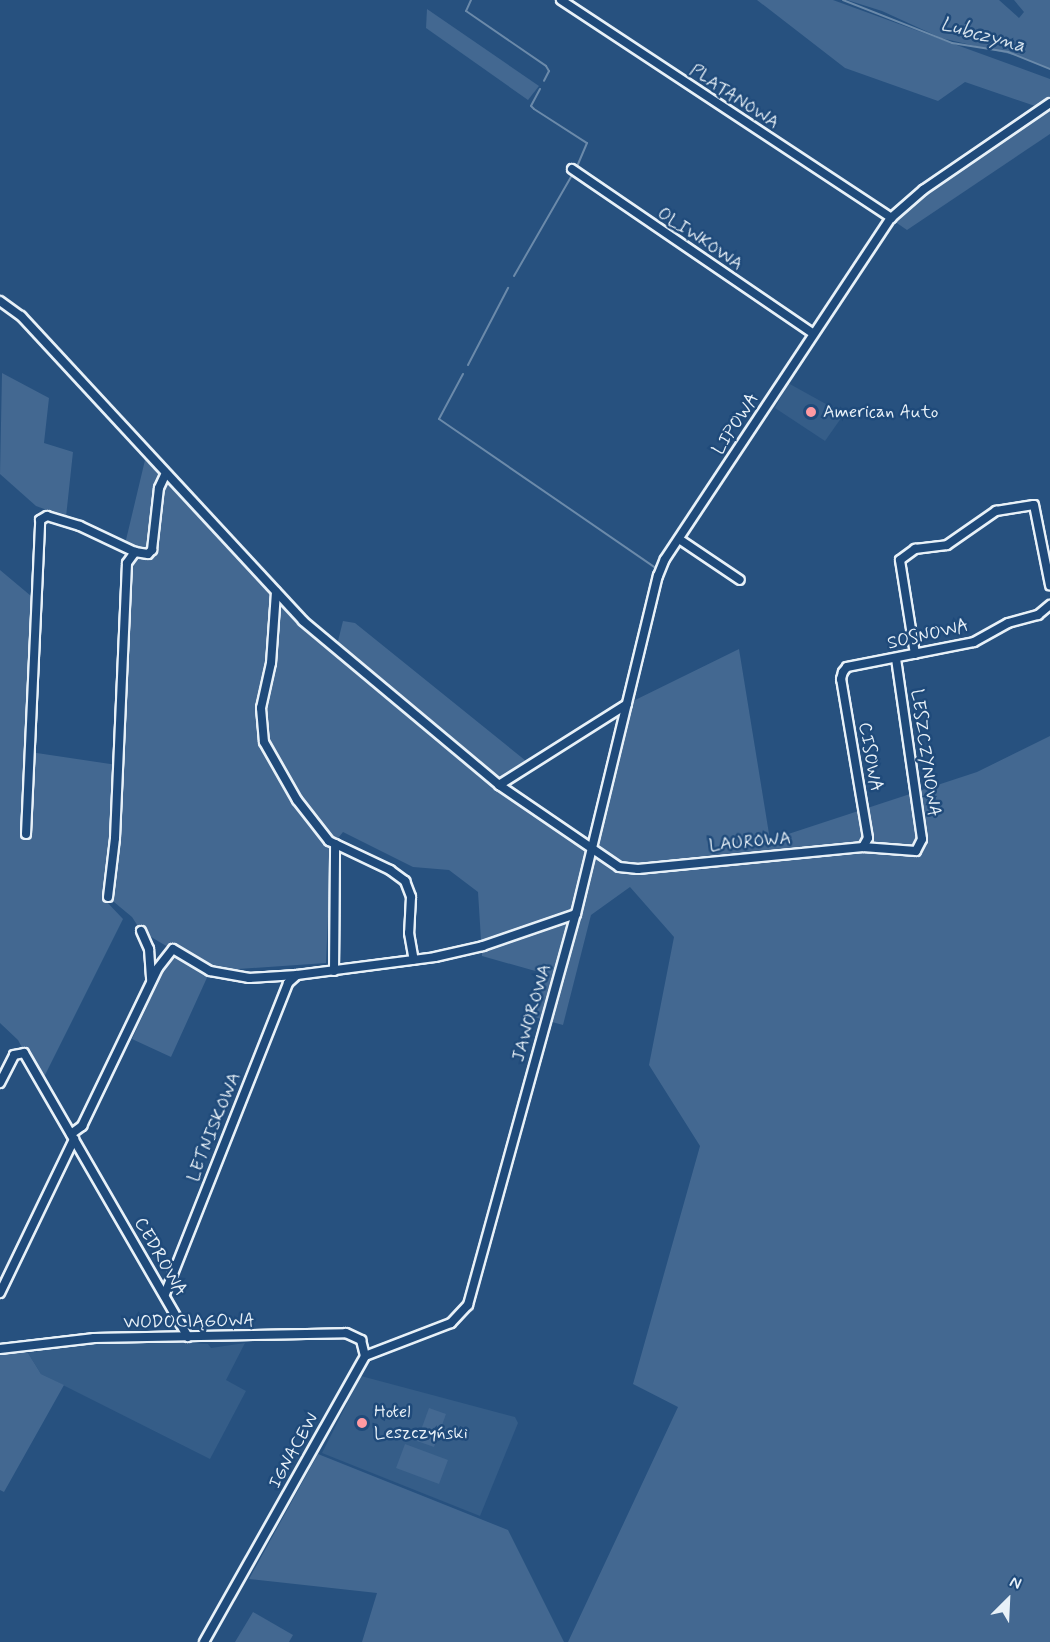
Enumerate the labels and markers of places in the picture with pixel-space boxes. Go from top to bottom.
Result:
place label: American Auto [823,401,934,423]
marker: American Auto [804,405,818,419]
place label: Hotel Leszczyński [374,1402,468,1444]
marker: Hotel Leszczyński [355,1416,369,1430]

